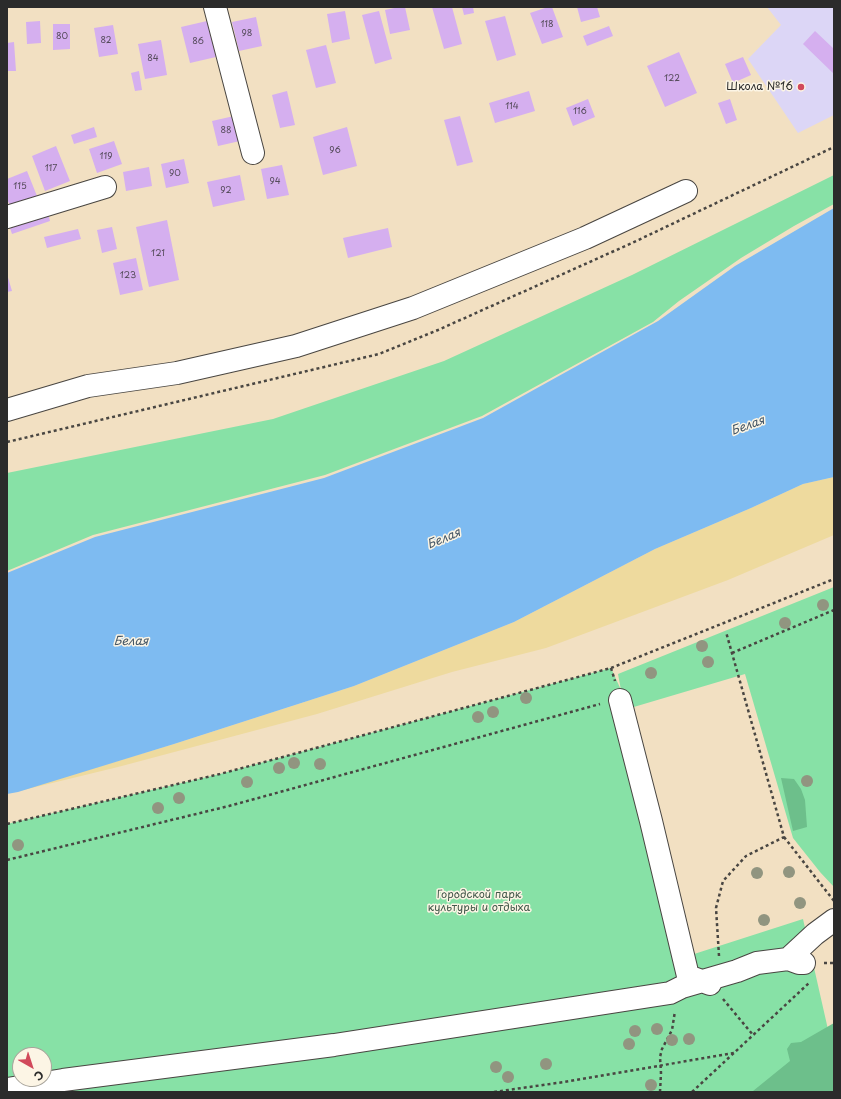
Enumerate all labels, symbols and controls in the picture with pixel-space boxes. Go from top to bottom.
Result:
house number: 118 [540,20,554,30]
house number: 98 [242,29,252,39]
house number: 80 [56,32,68,42]
house number: 82 [100,36,112,46]
house number: 86 [192,37,204,47]
house number: 84 [147,54,159,64]
house number: 122 [664,74,680,84]
place label: Школа №16 [726,80,793,94]
marker: Школа №16 [796,82,806,92]
house number: 114 [505,102,519,112]
house number: 116 [573,107,587,117]
house number: 88 [220,126,232,136]
house number: 96 [329,146,341,156]
house number: 119 [100,152,112,162]
house number: 117 [45,164,57,174]
house number: 90 [169,169,181,179]
house number: 94 [269,177,281,187]
house number: 115 [13,182,27,192]
house number: 92 [220,186,232,196]
house number: 121 [151,249,165,259]
house number: 123 [120,271,136,281]
water label: Белая [729,413,767,439]
water label: Белая [425,526,463,552]
water label: Белая [114,635,148,649]
park label: Городской парк культуры и отдыха [428,888,530,914]
north arrow [12,1047,52,1087]
text: С [31,1067,48,1085]

